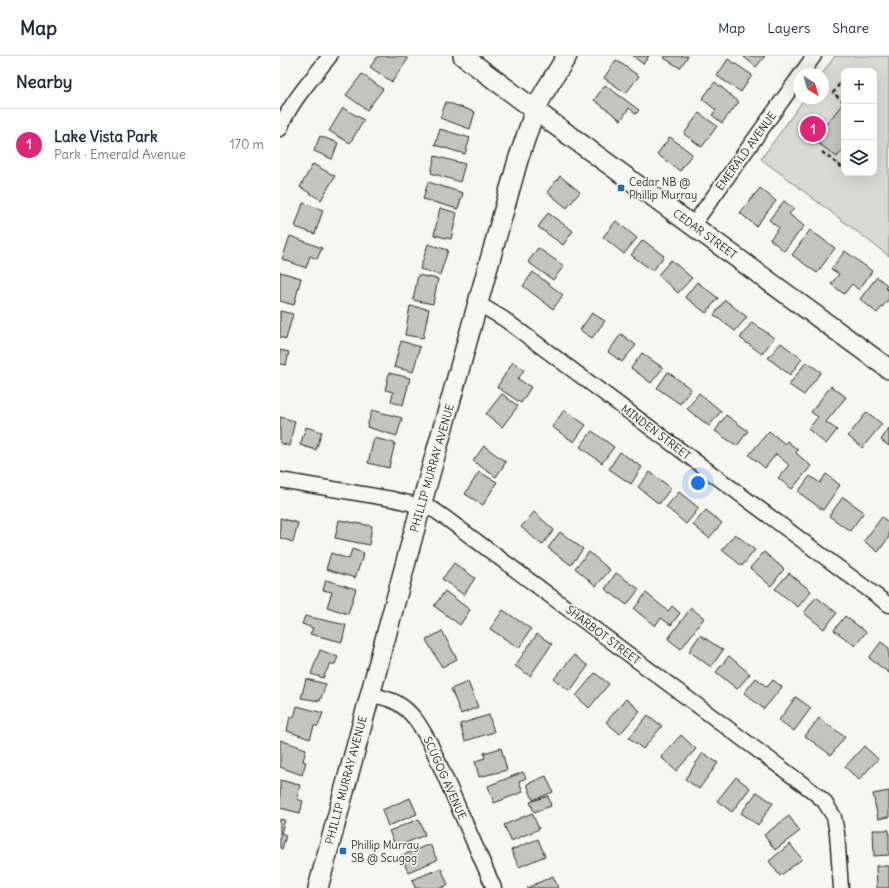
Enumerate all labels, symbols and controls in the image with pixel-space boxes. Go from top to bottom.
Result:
text: Map [20,16,57,40]
text: Map [718,19,745,37]
text: Layers [767,19,810,37]
text: Share [832,19,869,37]
north arrow [793,68,829,104]
map controls [841,68,877,176]
button: + [841,68,877,104]
text: Nearby [16,71,72,93]
button: − [841,104,877,140]
street label: EMERALD AVENUE [713,109,779,193]
pin: 1 [800,114,826,144]
text: Lake Vista Park [54,127,158,146]
text: 1 [26,136,32,153]
text: 170 m [229,136,264,153]
button: layers [841,140,877,176]
text: Park · Emerald Avenue [54,146,186,163]
place label: Cedar NB @ Phillip Murray [629,175,697,202]
marker: Cedar NB @ Phillip Murray [616,183,626,193]
street label: CEDAR STREET [670,206,740,262]
street label: MINDEN STREET [619,401,694,463]
street label: PHILLIP MURRAY AVENUE [407,402,457,534]
your location [688,473,708,493]
street label: SHARBOT STREET [563,603,643,668]
street label: PHILLIP MURRAY AVENUE [322,714,370,846]
street label: SCUGOG AVENUE [420,734,470,822]
place label: Phillip Murray SB @ Scugog [351,838,419,865]
marker: Phillip Murray SB @ Scugog [338,846,348,856]

